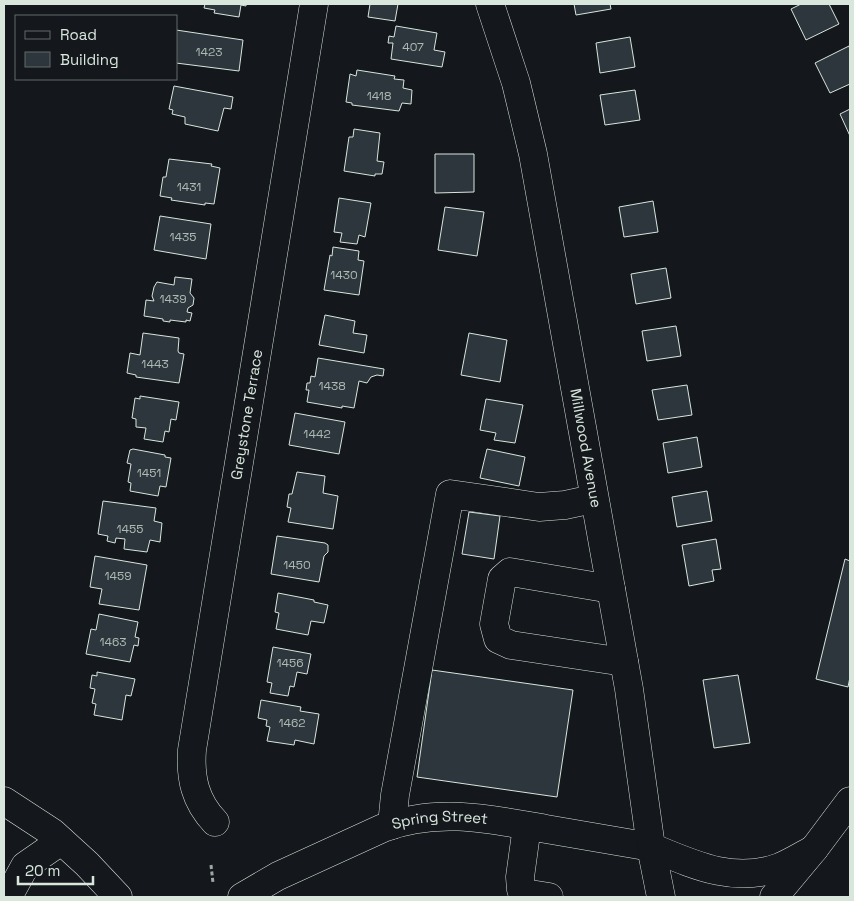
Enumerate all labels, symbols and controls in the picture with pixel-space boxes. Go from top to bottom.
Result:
legend [15,15,178,80]
text: Road [60,25,97,44]
house number: 407 [402,39,424,55]
house number: 1423 [196,44,222,60]
text: Building [60,50,119,69]
house number: 1418 [367,88,391,104]
house number: 1431 [177,179,201,195]
house number: 1435 [170,229,196,245]
house number: 1430 [330,267,358,283]
house number: 1439 [159,291,187,307]
street label: Greystone Terrace [226,348,266,481]
house number: 1443 [141,356,169,372]
house number: 1438 [318,378,346,394]
street label: Millwood Avenue [566,387,606,509]
house number: 1442 [303,426,331,442]
house number: 1451 [137,465,161,481]
house number: 1455 [117,521,143,537]
house number: 1450 [283,557,311,573]
house number: 1459 [104,568,132,584]
house number: 1463 [99,634,127,650]
house number: 1456 [276,655,304,671]
house number: 1462 [278,715,306,731]
street label: Spring Street [389,806,489,833]
scale bar [18,854,92,886]
text: 20 m [25,861,60,880]

